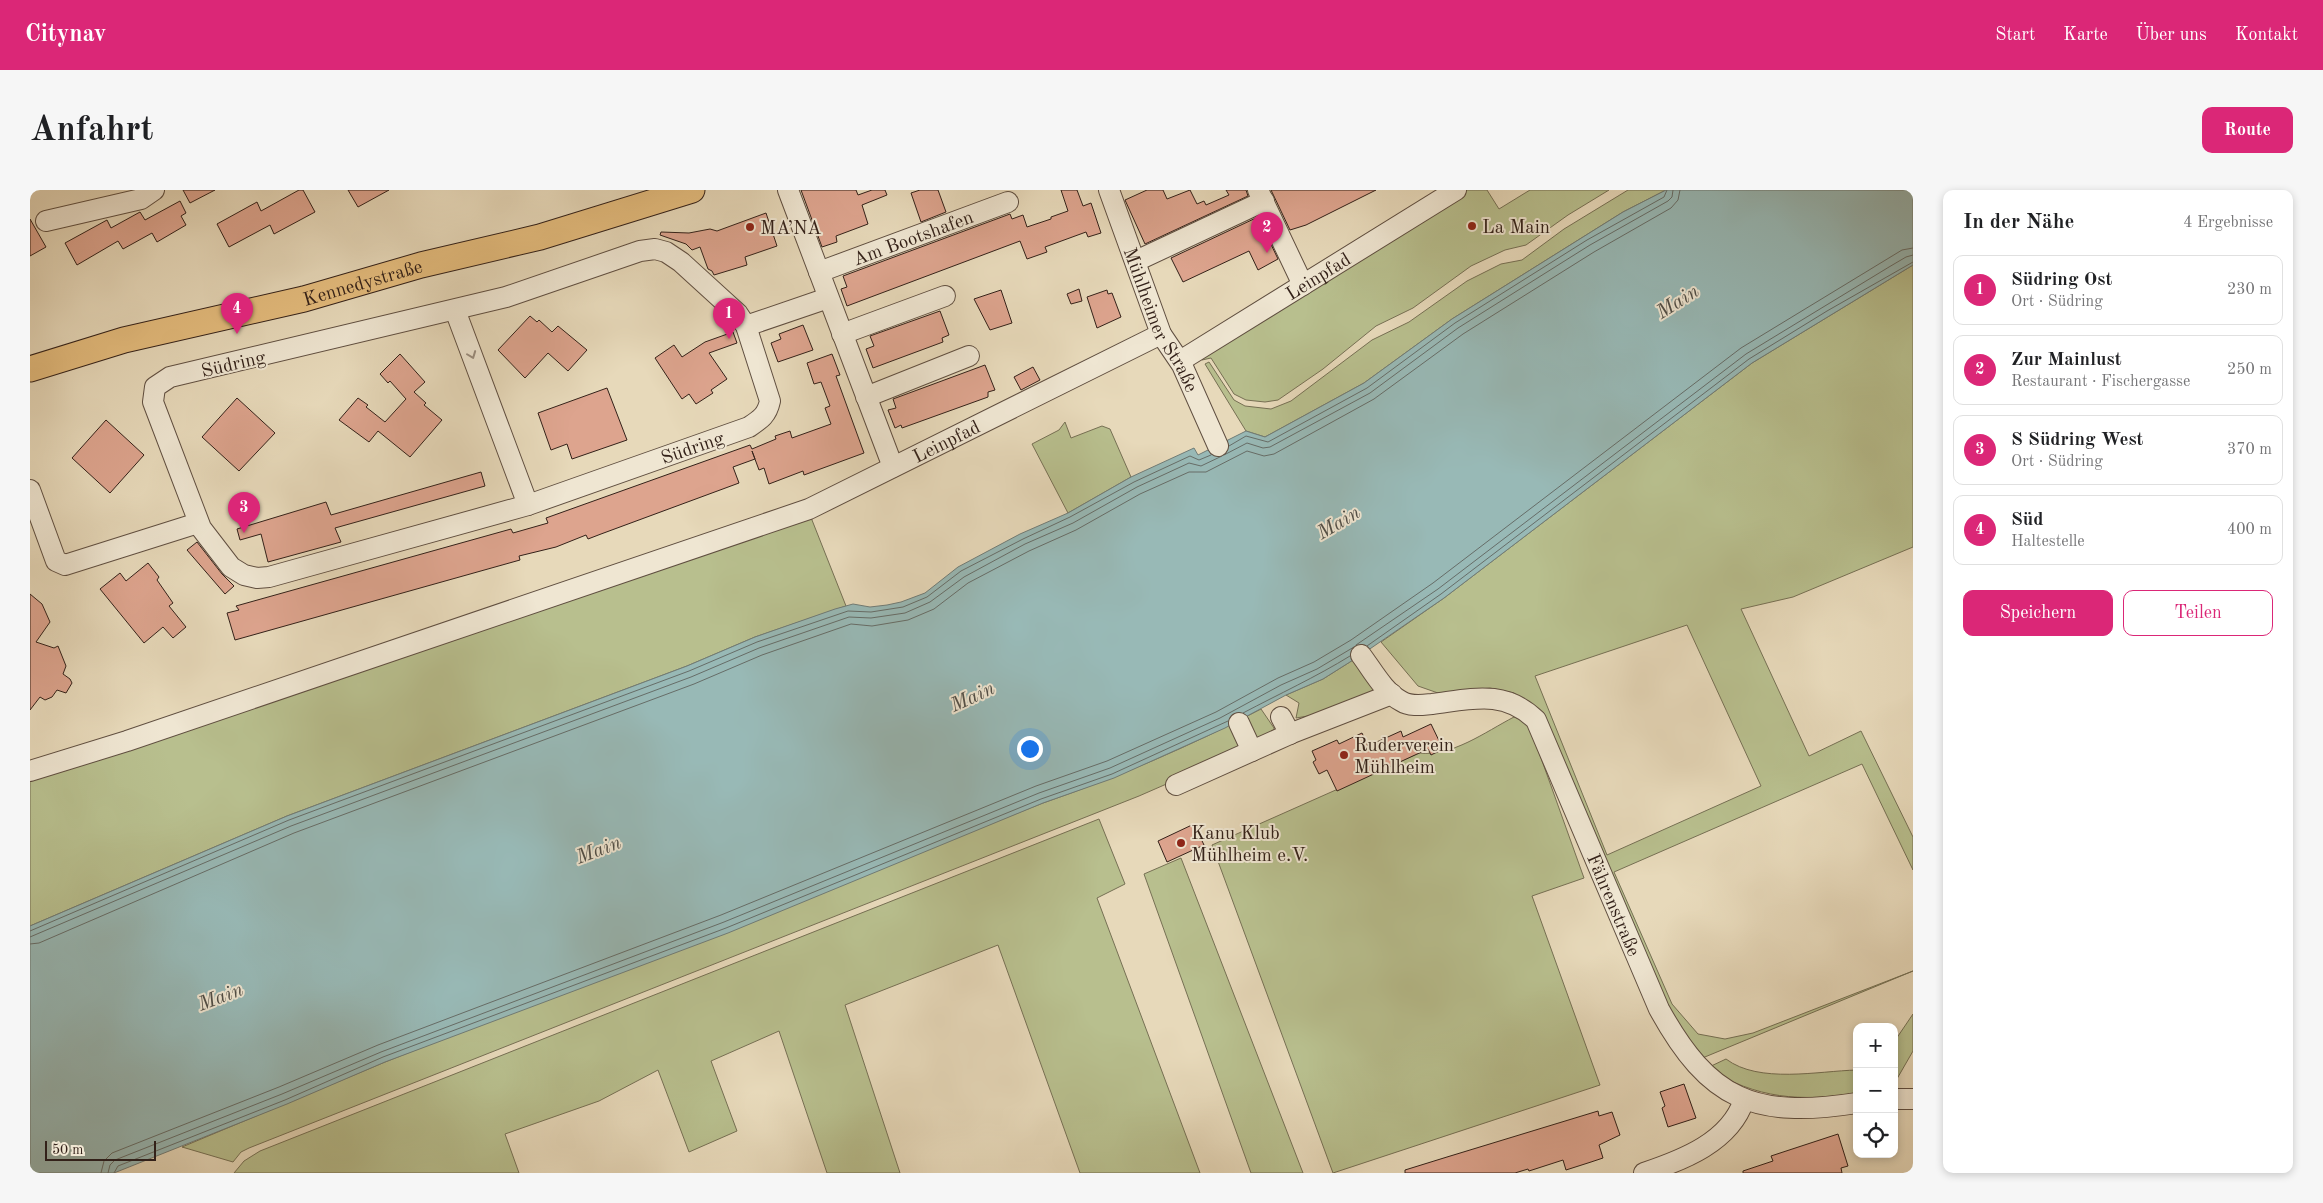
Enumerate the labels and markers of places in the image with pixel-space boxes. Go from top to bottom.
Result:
pin: 2 [1251,212,1283,253]
place label: La Main [1482,219,1550,238]
place label: MA’NA [760,220,822,239]
marker: La Main [1466,220,1478,232]
marker: MA’NA [744,221,756,233]
pin: 4 [221,293,253,334]
pin: 1 [713,298,745,339]
pin: 3 [228,492,260,533]
place label: Ruderverein Mühlheim [1354,737,1454,778]
marker: Ruderverein Mühlheim [1338,749,1350,761]
place label: Kanu Klub Mühlheim e.V. [1191,825,1308,866]
marker: Kanu Klub Mühlheim e.V. [1175,837,1187,849]

